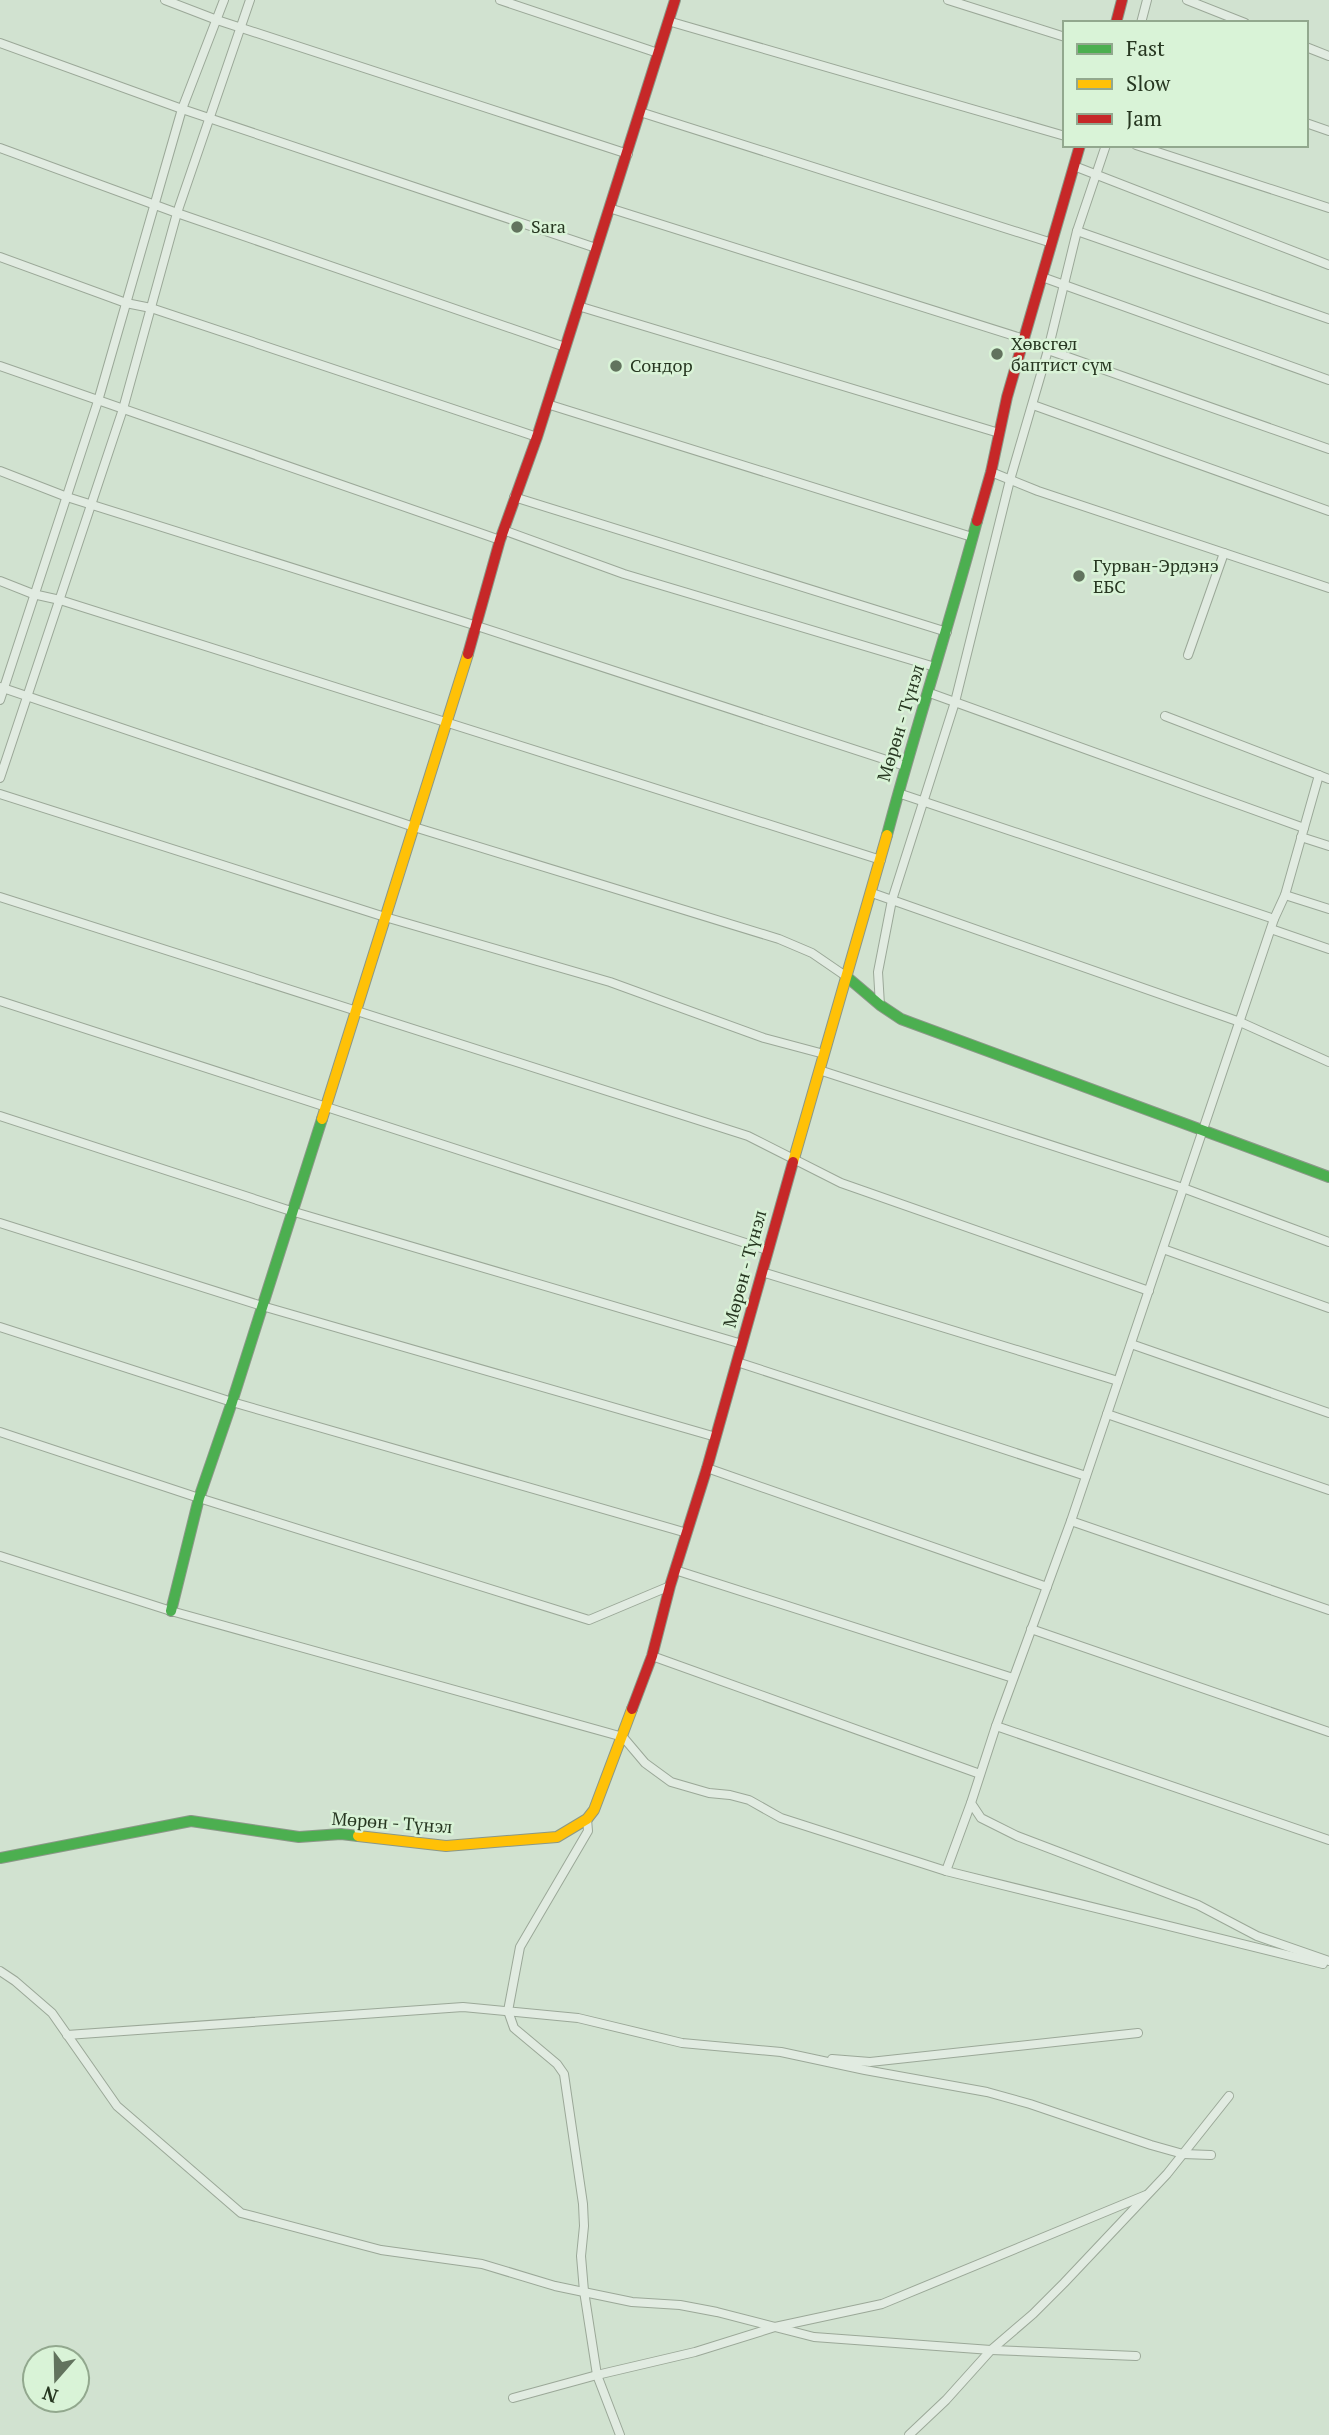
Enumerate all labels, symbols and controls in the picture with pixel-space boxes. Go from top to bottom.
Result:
legend [1063,21,1308,147]
text: Fast [1126,34,1165,62]
text: Slow [1126,69,1171,97]
text: Jam [1126,104,1162,132]
place label: Sara [531,214,566,238]
marker: Sara [509,219,525,235]
place label: Хөвсгөл баптист сүм [1011,331,1113,376]
marker: Хөвсгөл баптист сүм [989,346,1005,362]
place label: Сондор [630,353,693,377]
marker: Сондор [608,358,624,374]
place label: Гурван-Эрдэнэ ЕБС [1093,553,1219,598]
marker: Гурван-Эрдэнэ ЕБС [1071,568,1087,584]
street label: Мөрөн - Түнэл [871,661,929,784]
street label: Мөрөн - Түнэл [717,1207,771,1330]
street label: Мөрөн - Түнэл [331,1806,454,1838]
north arrow [21,2344,91,2414]
text: N [38,2381,61,2410]

